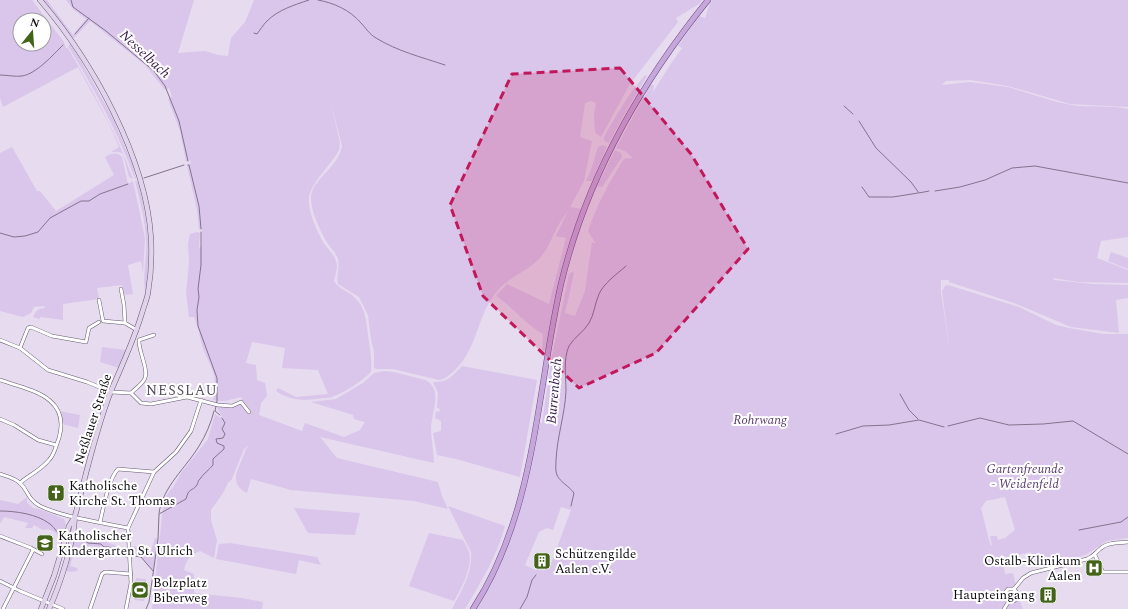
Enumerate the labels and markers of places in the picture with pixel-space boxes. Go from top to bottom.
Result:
place label: Katholische Kirche St. Thomas [69,476,175,511]
church icon: Katholische Kirche St. Thomas [46,483,66,503]
place label: Katholischer Kindergarten St. Ulrich [58,526,194,561]
school or university icon: Katholischer Kindergarten St. Ulrich [35,533,55,553]
place label: Schützengilde Aalen e.V. [555,544,636,579]
building icon: Schützengilde Aalen e.V. [532,551,552,571]
place label: Ostalb-Klinikum Aalen [984,551,1081,586]
hospital icon: Ostalb-Klinikum Aalen [1084,558,1104,578]
place label: Bolzplatz Biberweg [153,573,208,608]
sports icon: Bolzplatz Biberweg [130,580,150,600]
place label: Haupteingang [953,585,1035,605]
building icon: Haupteingang [1038,585,1058,605]

